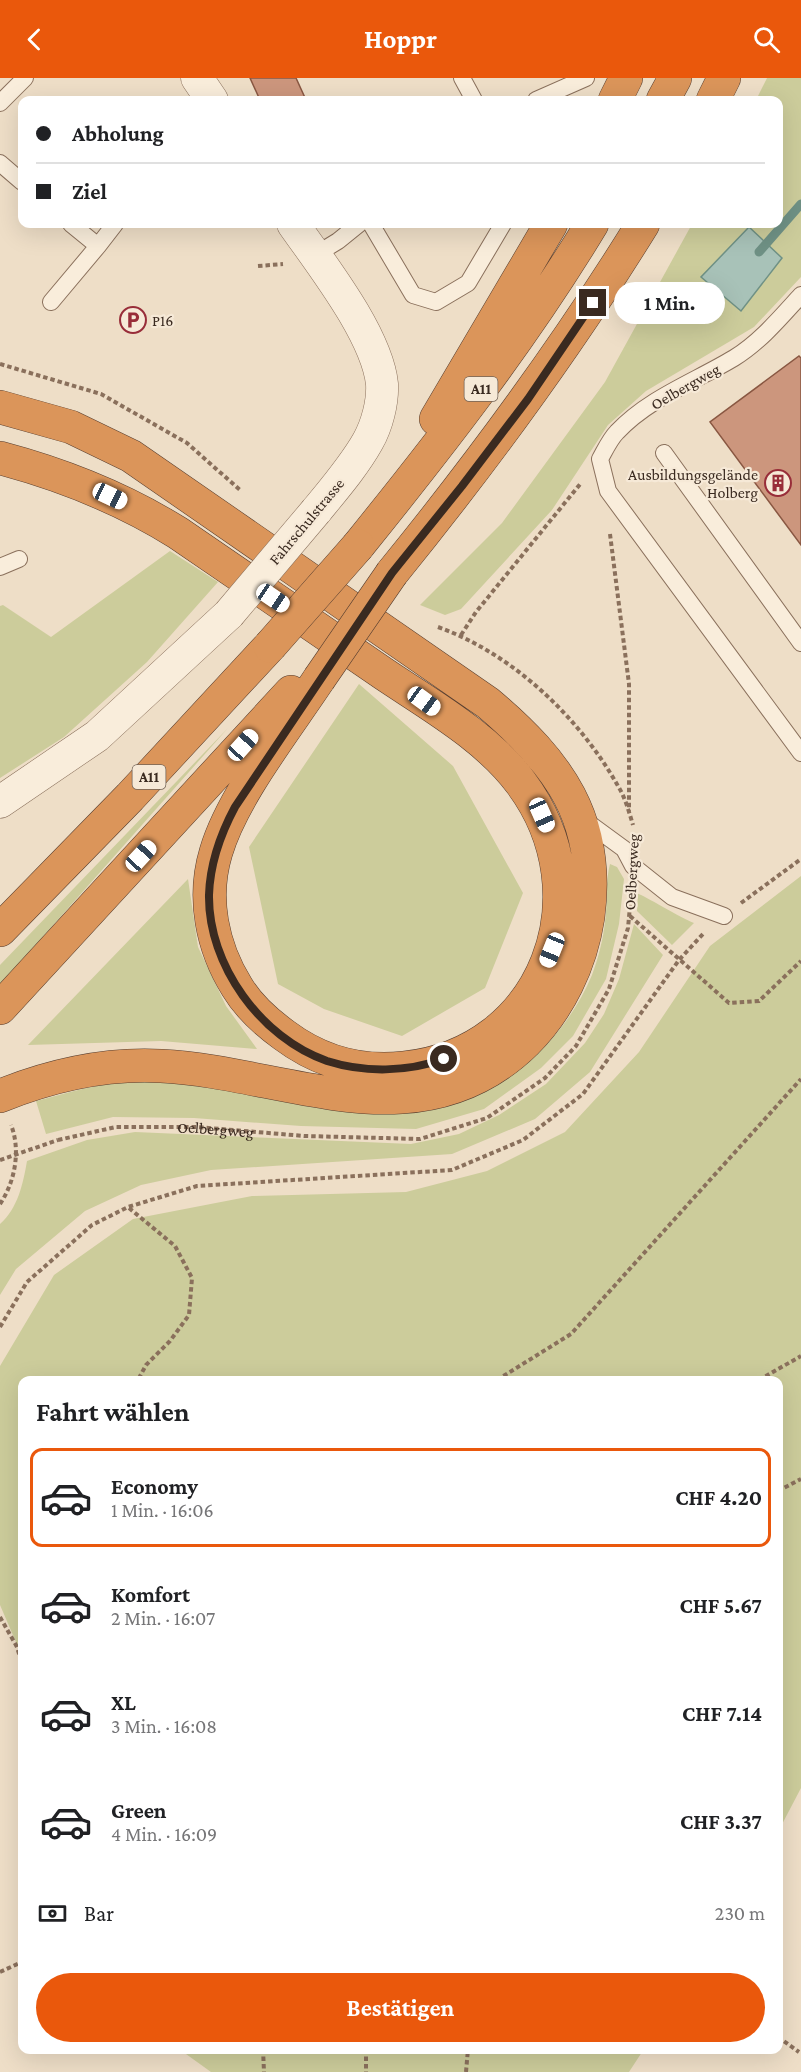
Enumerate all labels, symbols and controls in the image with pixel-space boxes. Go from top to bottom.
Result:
icon: back [18,23,51,56]
icon: search [750,23,783,56]
text: Hoppr [364,24,437,54]
text: Abholung [72,121,164,146]
text: Ziel [72,179,107,204]
callout: 1 Min. [614,282,725,324]
route end [579,289,606,316]
text: 1 Min. [644,292,695,314]
parking icon: P16 [118,305,148,335]
place label: P16 [152,312,173,329]
street label: Oelbergweg [648,360,723,414]
road number: A11 [464,377,498,401]
place label: Ausbildungsgelände Holberg [628,466,758,502]
building icon: Ausbildungsgelände Holberg [763,468,793,498]
street label: Fahrschulstrasse [265,475,347,568]
car [90,480,130,512]
car [253,580,293,616]
car [404,683,444,719]
car [224,726,262,764]
road number: A11 [132,765,166,789]
car [526,795,558,835]
street label: Oelbergweg [621,833,643,911]
car [122,837,160,875]
car [537,930,567,970]
route start [430,1045,457,1072]
street label: Oelbergweg [177,1119,255,1142]
text: Fahrt wählen [36,1397,189,1427]
icon: car [39,1471,93,1525]
text: Economy [111,1474,198,1499]
text: CHF 4.20 [675,1485,762,1510]
text: 1 Min. · 16:06 [111,1499,214,1521]
icon: car [39,1579,93,1633]
text: Komfort [111,1582,190,1607]
text: CHF 5.67 [679,1593,762,1618]
text: 2 Min. · 16:07 [111,1607,215,1629]
icon: car [39,1687,93,1741]
text: XL [111,1690,136,1715]
text: CHF 7.14 [682,1701,762,1726]
text: 3 Min. · 16:08 [111,1715,217,1737]
icon: car [39,1795,93,1849]
text: Green [111,1798,167,1823]
text: CHF 3.37 [680,1809,762,1834]
text: 4 Min. · 16:09 [111,1823,217,1845]
icon: cash [36,1897,69,1930]
text: Bar [84,1901,114,1926]
text: 230 m [715,1902,765,1924]
button: Bestätigen [36,1973,765,2042]

